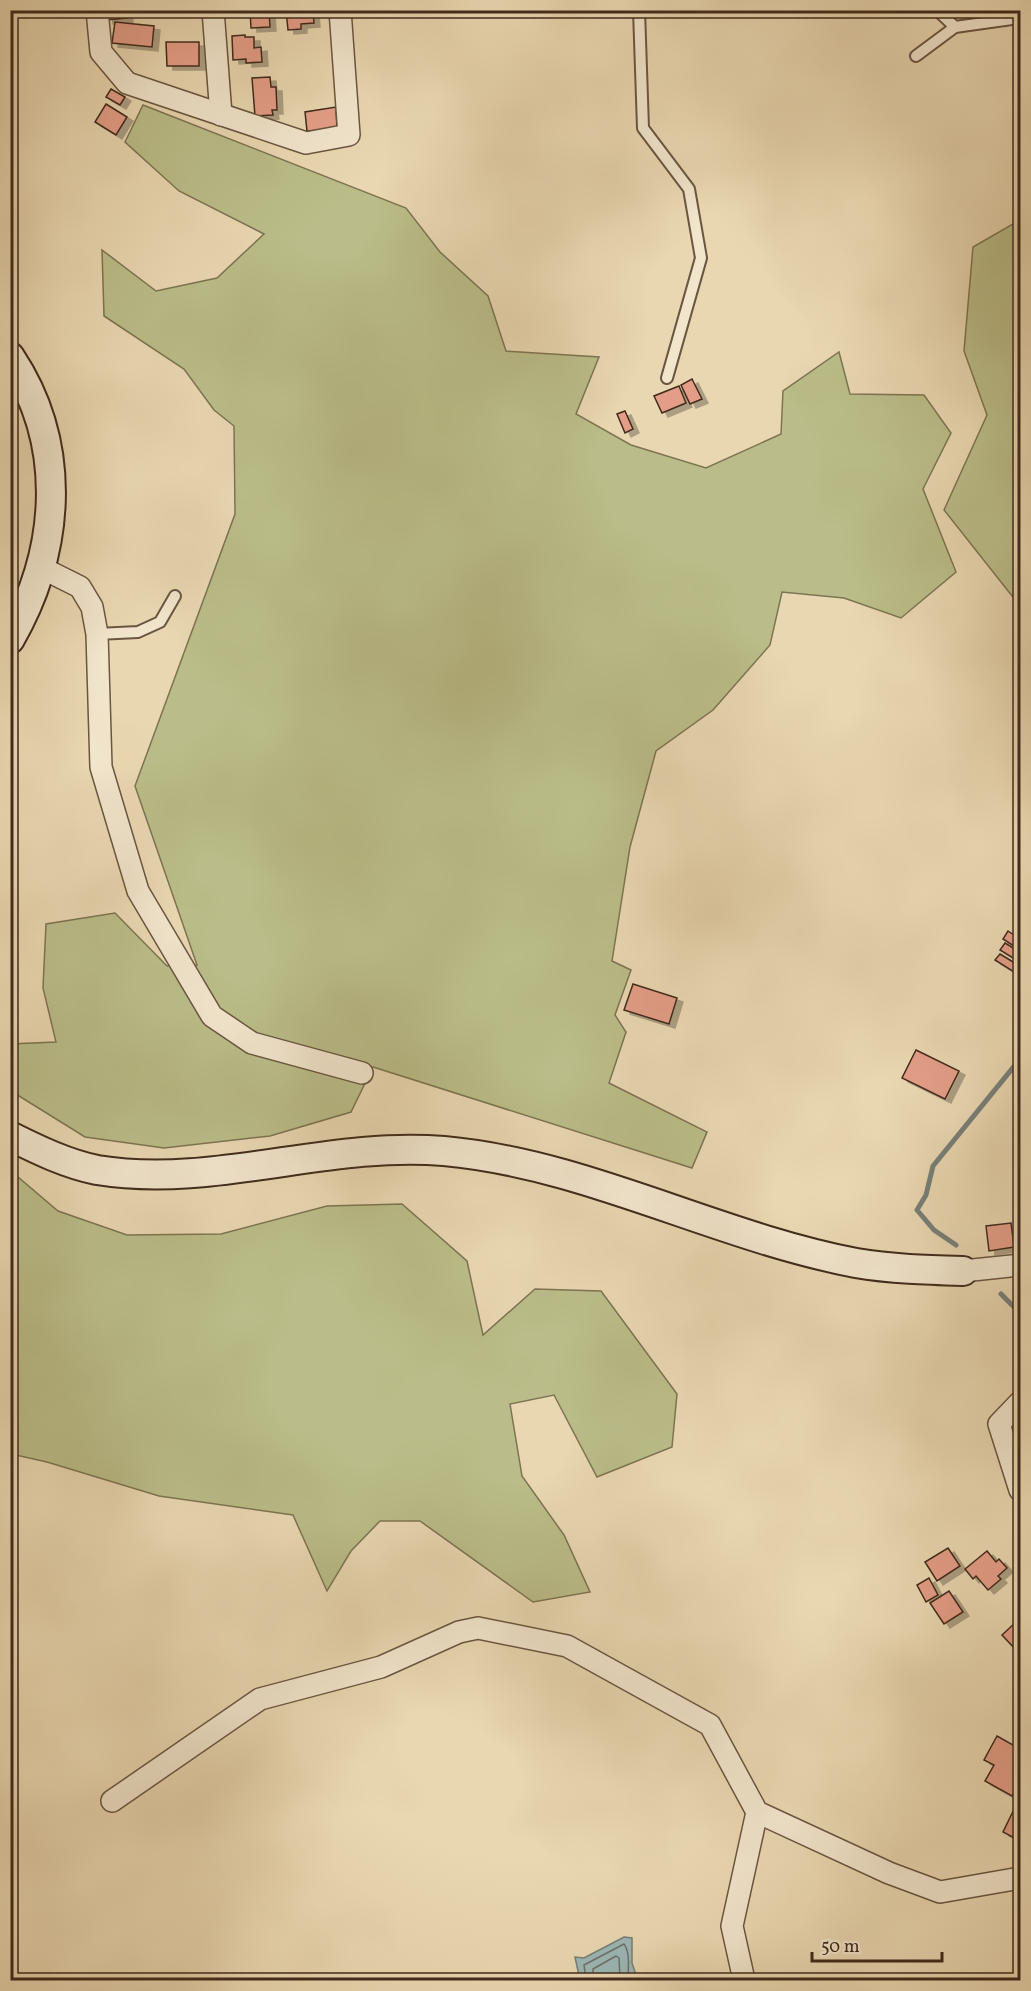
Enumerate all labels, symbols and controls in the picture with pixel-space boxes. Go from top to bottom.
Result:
scale bar [812,1925,942,1963]
text: 50 m [821,1935,860,1960]

